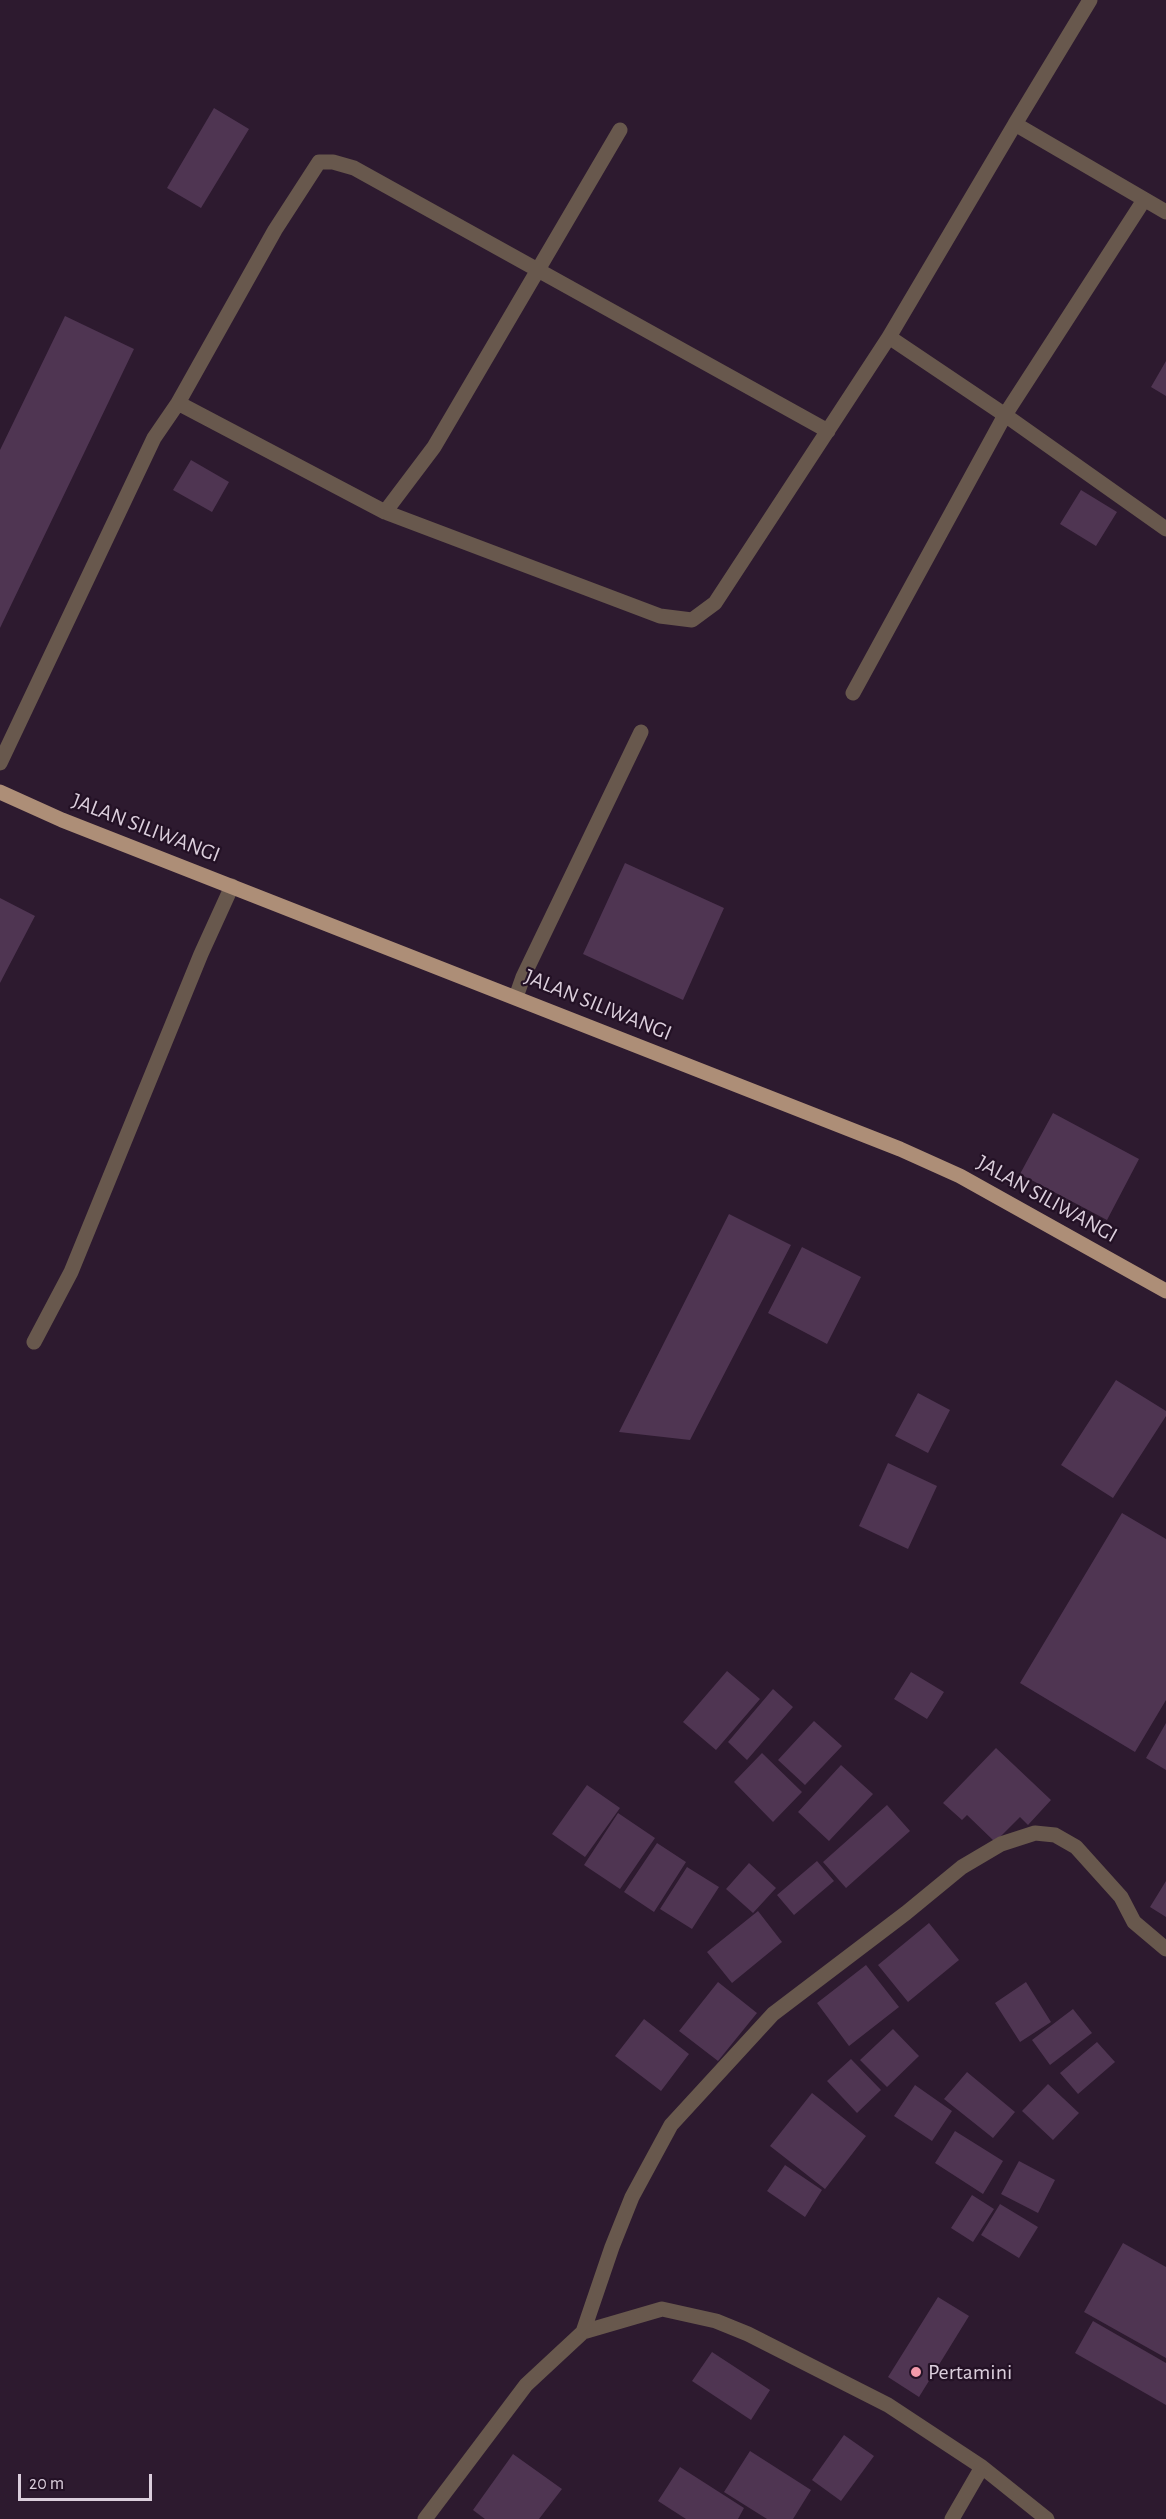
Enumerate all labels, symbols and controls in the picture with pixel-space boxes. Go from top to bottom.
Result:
street label: JALAN SILIWANGI [68,788,224,868]
street label: JALAN SILIWANGI [520,963,676,1047]
street label: JALAN SILIWANGI [972,1149,1122,1249]
place label: Pertamini [928,2359,1012,2385]
marker: Pertamini [909,2365,923,2379]
scale bar [21,2462,154,2500]
text: 20 m [29,2475,64,2493]

